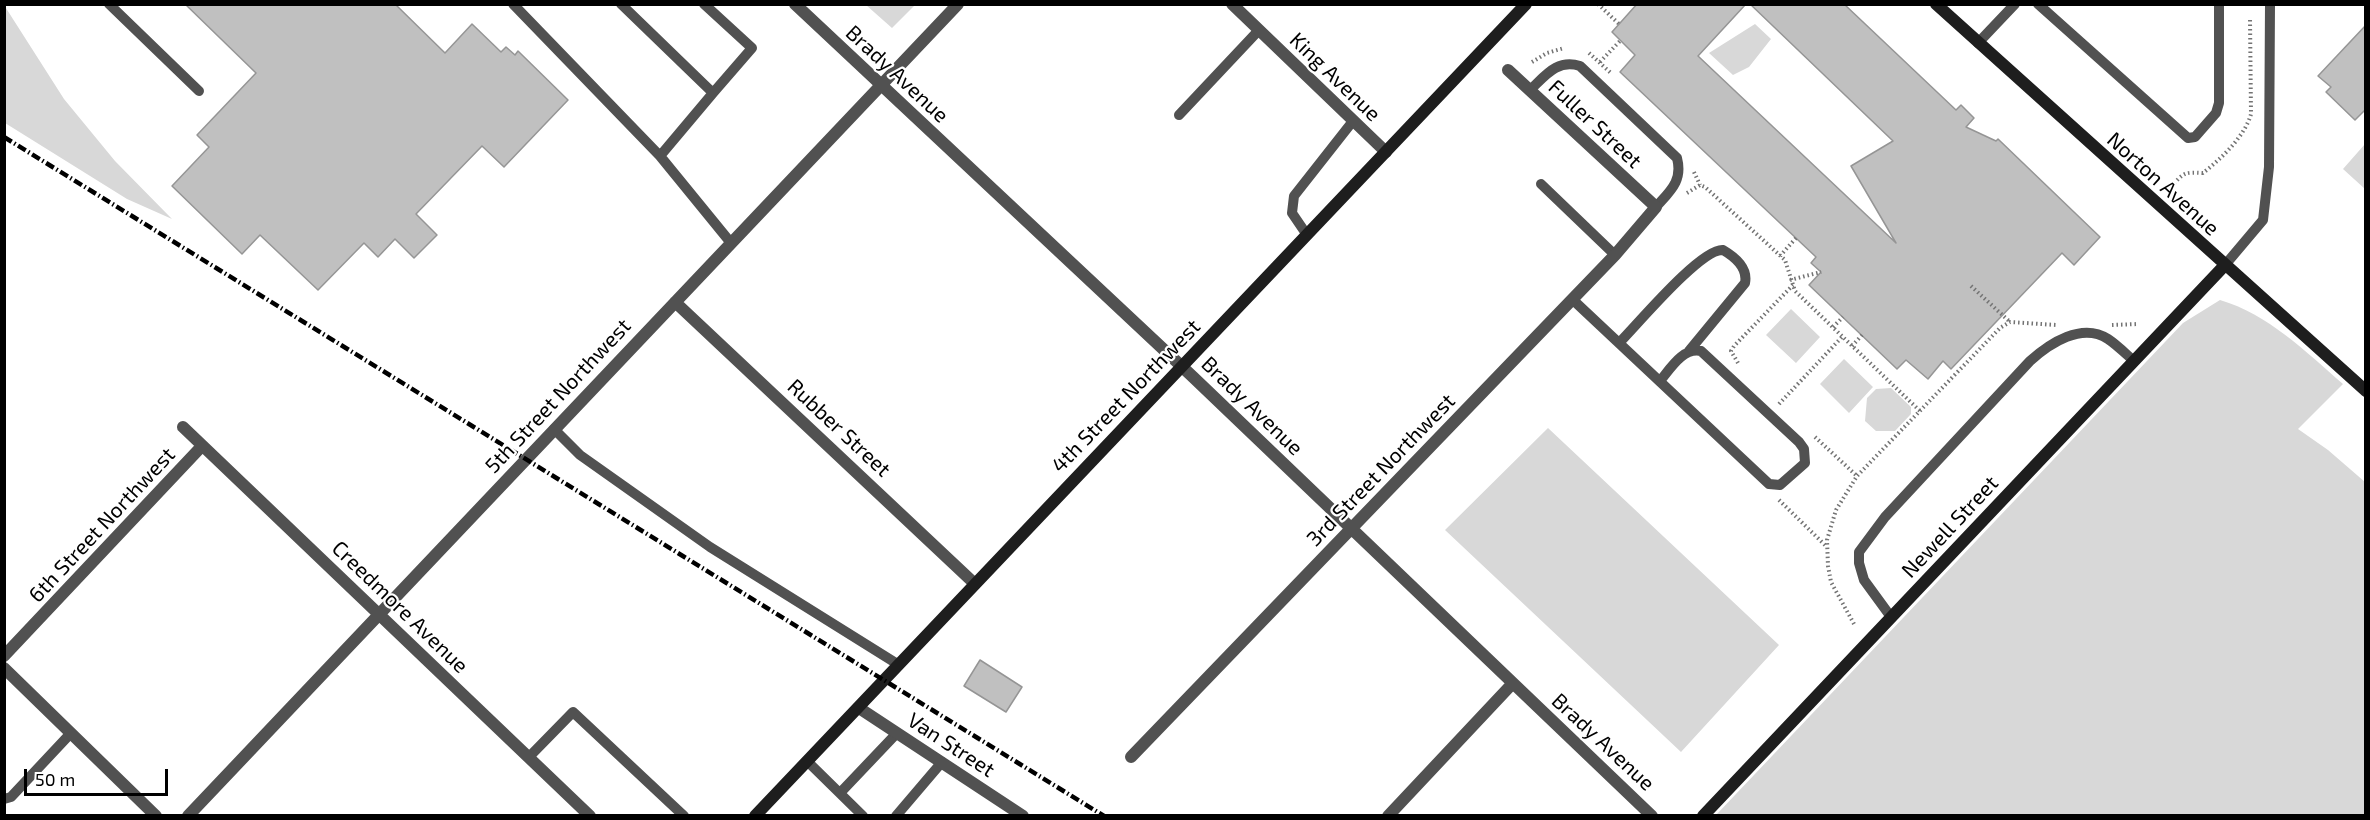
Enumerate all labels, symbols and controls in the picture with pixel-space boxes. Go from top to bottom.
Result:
street label: Brady Avenue [840,20,954,128]
street label: King Avenue [1284,27,1386,127]
street label: Fuller Street [1543,74,1647,174]
street label: Norton Avenue [2102,127,2224,241]
street label: 5th Street Northwest [480,314,636,478]
street label: 4th Street Northwest [1046,314,1206,478]
street label: Brady Avenue [1196,351,1308,461]
street label: Rubber Street [782,374,896,482]
street label: 3rd Street Northwest [1302,389,1460,551]
street label: 6th Street Northwest [24,442,180,608]
street label: Newell Street [1896,471,2004,583]
street label: Creedmore Avenue [327,536,473,678]
street label: Brady Avenue [1546,688,1660,796]
street label: Van Street [903,707,999,783]
scale bar [27,757,171,795]
text: 50 m [35,768,75,790]

